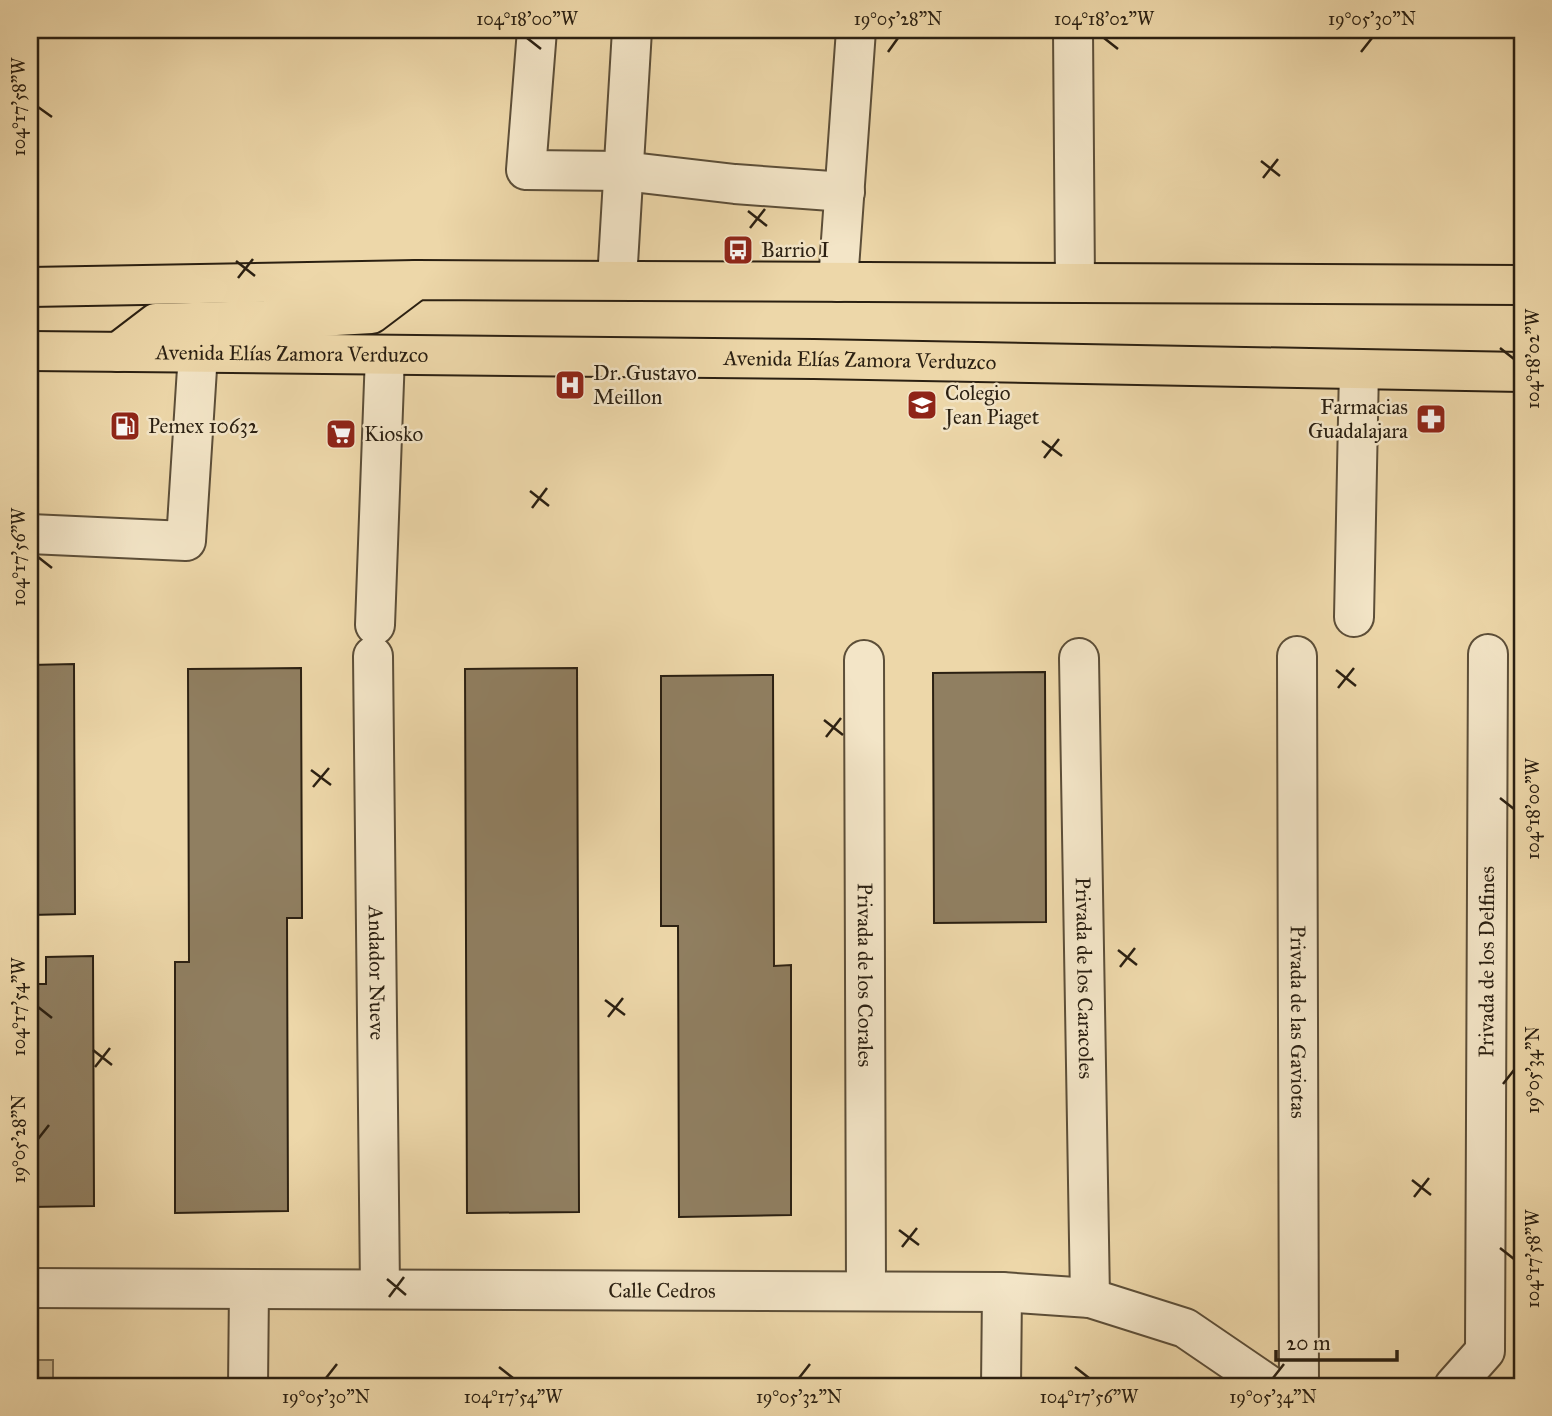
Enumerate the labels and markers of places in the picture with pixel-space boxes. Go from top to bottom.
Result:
bus stop icon: Barrio I [721,233,755,267]
place label: Barrio I [761,237,829,263]
place label: Dr. Gustavo Meillon [593,360,697,410]
hospital icon: Dr. Gustavo Meillon [553,368,587,402]
place label: Colegio Jean Piaget [943,380,1040,430]
school or university icon: Colegio Jean Piaget [905,388,939,422]
place label: Farmacias Guadalajara [1308,394,1408,444]
pharmacy icon: Farmacias Guadalajara [1414,402,1448,436]
fuel station icon: Pemex 10632 [108,409,142,443]
place label: Pemex 10632 [148,413,259,439]
supermarket icon: Kiosko [324,417,358,451]
place label: Kiosko [364,421,423,447]

